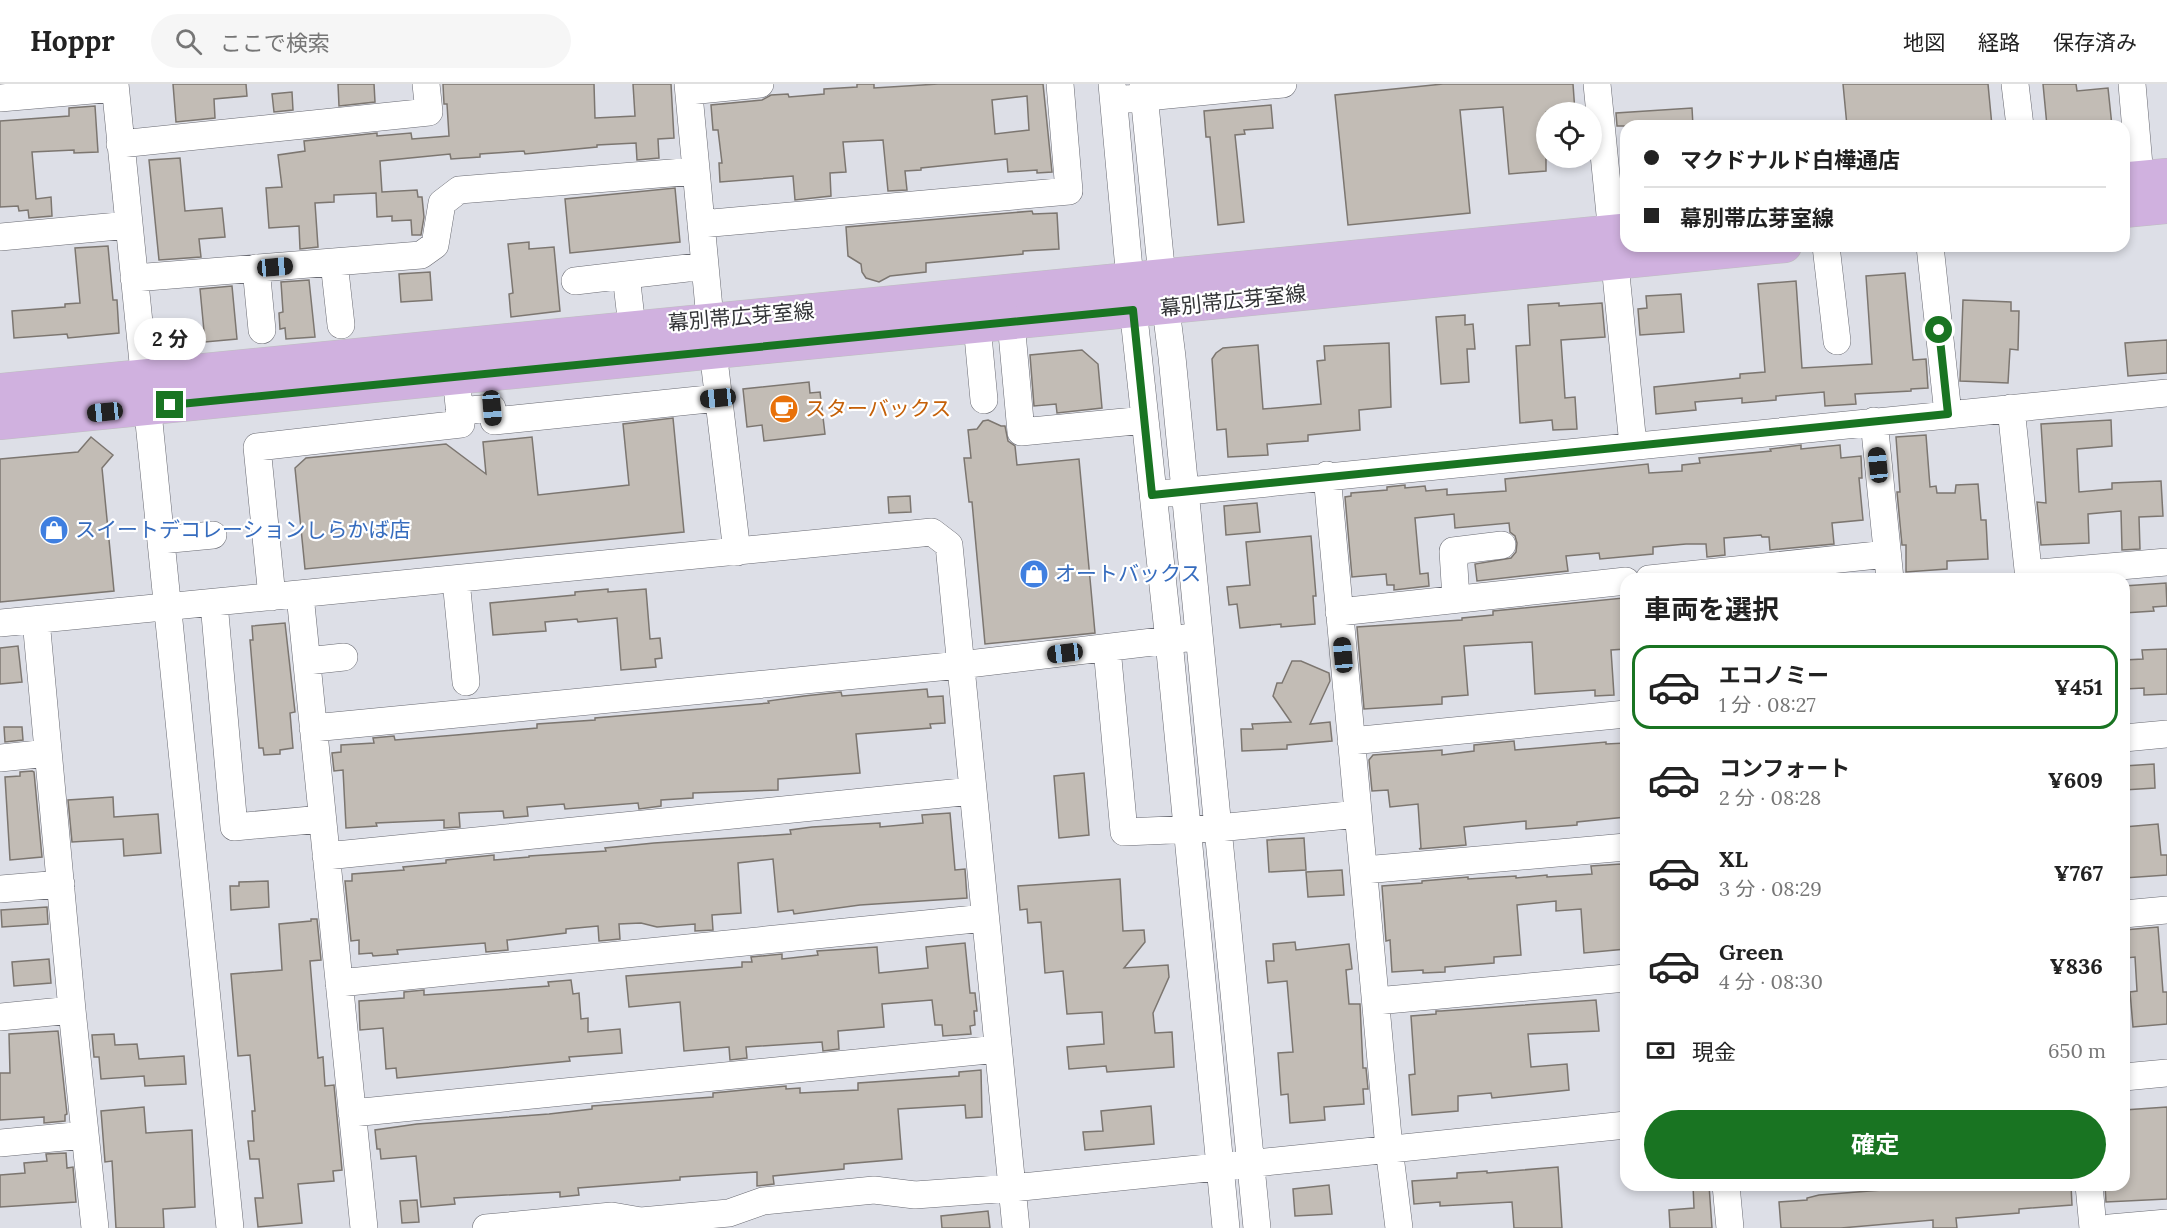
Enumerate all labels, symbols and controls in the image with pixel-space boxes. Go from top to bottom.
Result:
search box [151,14,571,68]
text: Hoppr [30,23,115,59]
icon: search [172,25,205,58]
text: ここで検索 [220,29,330,57]
text: 地図 [1903,29,1945,56]
text: 経路 [1978,29,2020,56]
text: 保存済み [2053,29,2137,56]
map controls [1536,102,1602,168]
button: locate [1536,102,1602,168]
text: マクドナルド白樺通店 [1680,146,1900,174]
text: 幕別帯広芽室線 [1680,204,1834,232]
car [256,256,294,278]
street label: 幕別帯広芽室線 [1158,279,1307,322]
street label: 幕別帯広芽室線 [667,297,815,336]
route start [1925,316,1952,343]
callout: 2 分 [134,318,206,360]
text: 2 分 [152,326,188,351]
car [699,387,737,409]
car [481,389,503,427]
route end [156,391,183,418]
cafe icon: スターバックス [768,393,800,425]
place label: スターバックス [805,395,951,422]
car [86,401,124,423]
car [1867,446,1889,484]
shop icon: スイートデコレーションしらかば店 [38,514,70,546]
place label: スイートデコレーションしらかば店 [75,516,411,543]
shop icon: オートバックス [1018,558,1050,590]
place label: オートバックス [1055,560,1201,587]
text: 車両を選択 [1644,592,1779,626]
car [1332,636,1354,674]
car [1046,642,1084,664]
icon: car [1647,660,1701,714]
text: エコノミー [1719,661,1829,689]
text: ¥451 [2054,673,2103,701]
text: 1 分 · 08:27 [1719,692,1816,717]
icon: car [1647,753,1701,807]
text: コンフォート [1719,754,1850,782]
text: ¥609 [2048,766,2103,794]
text: 2 分 · 08:28 [1719,785,1821,810]
text: XL [1719,845,1748,873]
icon: car [1647,846,1701,900]
text: ¥767 [2054,859,2103,887]
text: 3 分 · 08:29 [1719,876,1822,901]
text: Green [1719,938,1784,966]
icon: car [1647,939,1701,993]
text: ¥836 [2050,952,2103,980]
text: 4 分 · 08:30 [1719,969,1823,994]
icon: cash [1644,1034,1677,1067]
text: 現金 [1692,1038,1736,1066]
text: 650 m [2048,1038,2106,1063]
button: 確定 [1644,1110,2106,1179]

